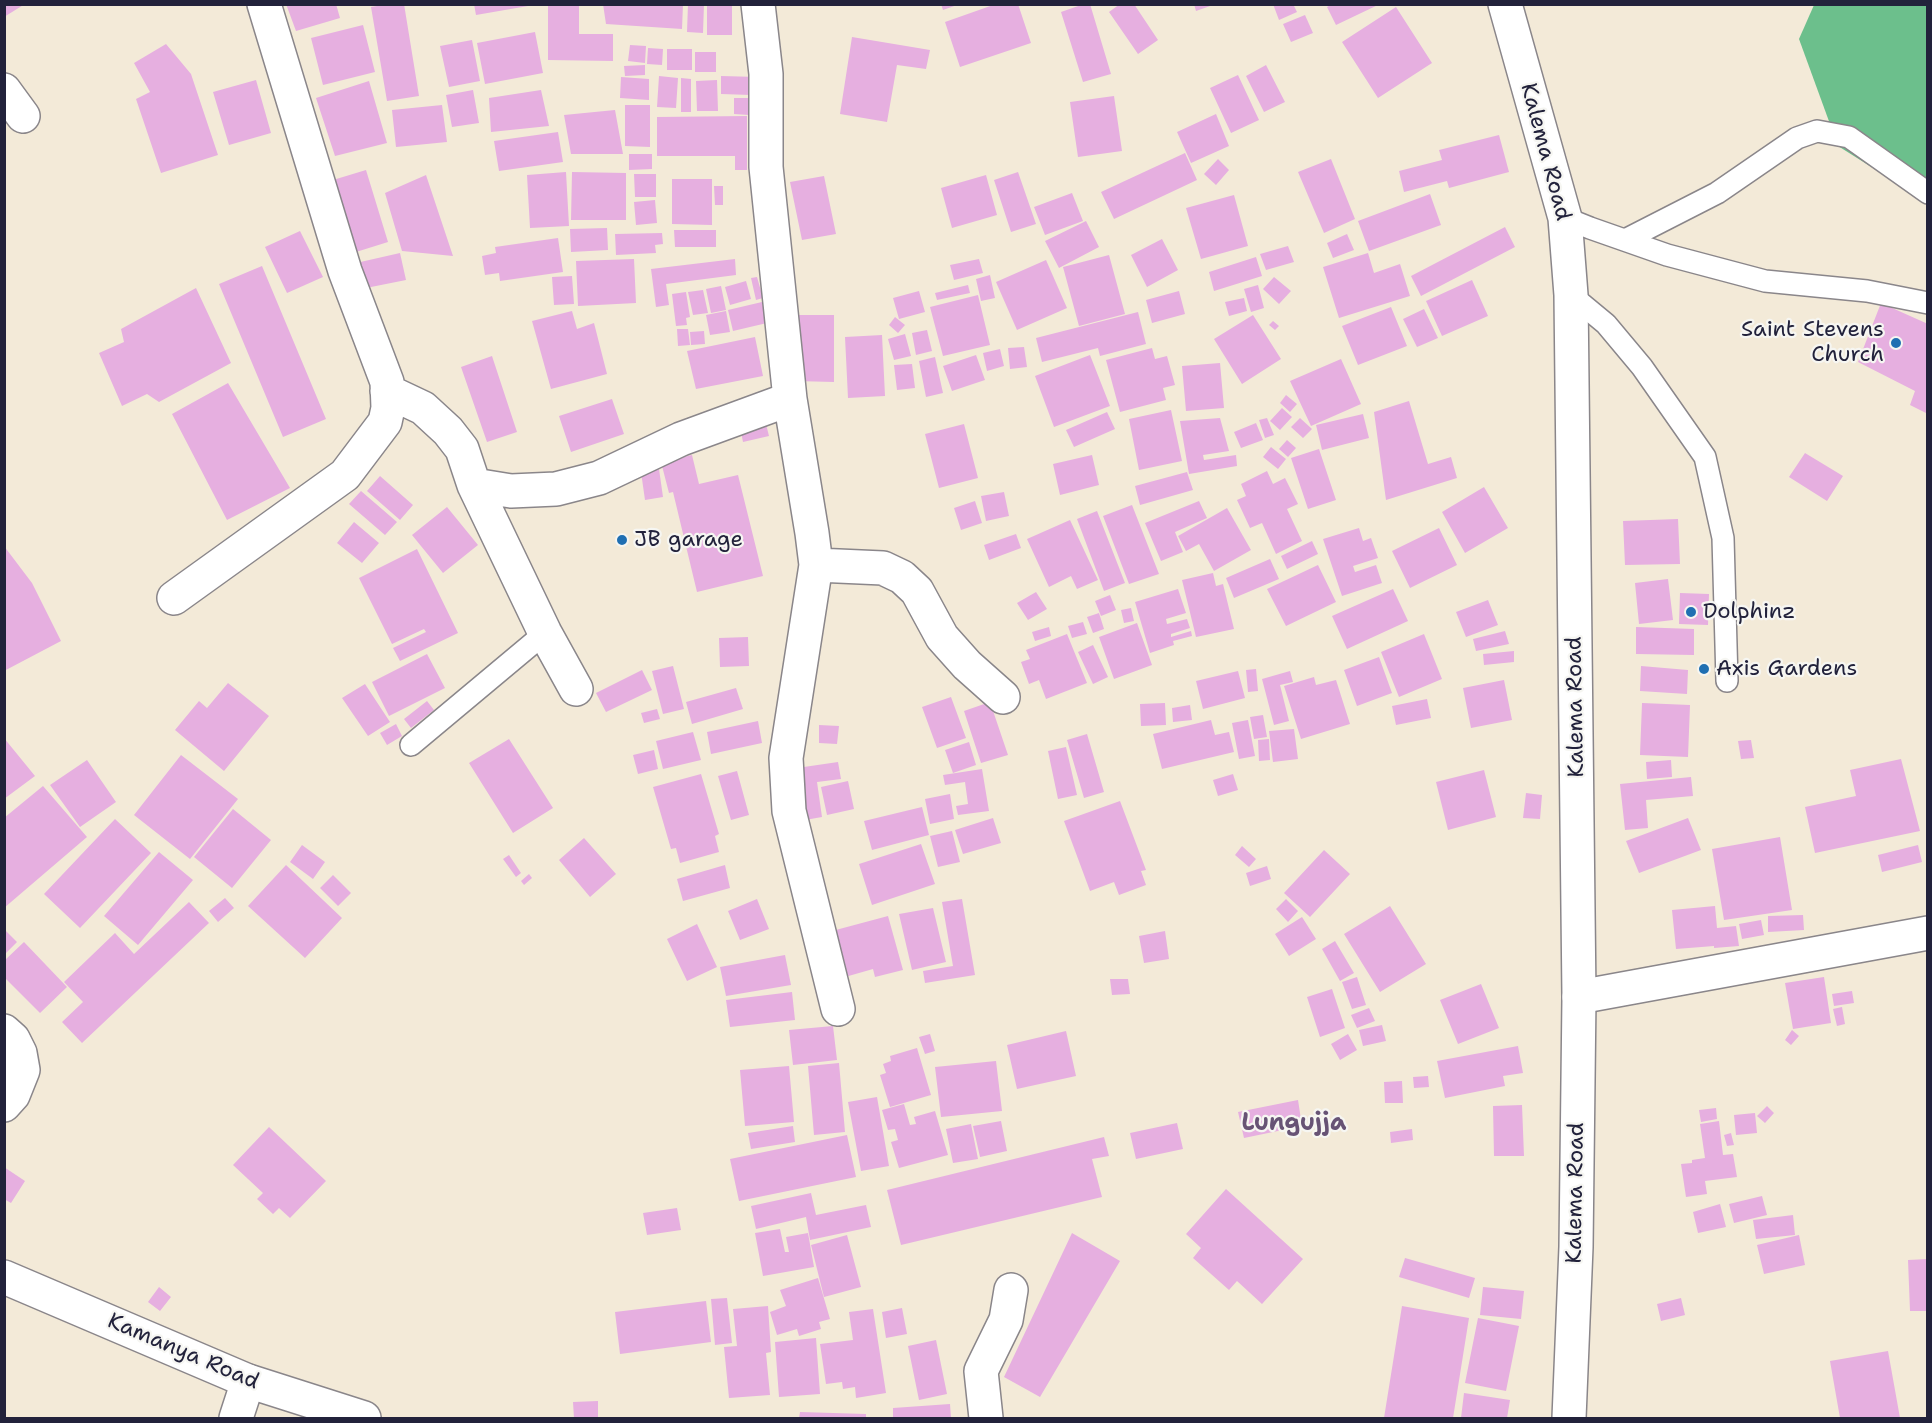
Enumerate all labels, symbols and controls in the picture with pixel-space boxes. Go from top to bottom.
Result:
street label: Kalema Road [1514,80,1576,224]
place label: Saint Stevens Church [1741,317,1884,368]
marker: Saint Stevens Church [1889,336,1903,350]
place label: JB garage [634,527,743,553]
marker: JB garage [615,533,629,547]
place label: Dolphinz [1703,599,1795,625]
marker: Dolphinz [1684,605,1698,619]
street label: Kalema Road [1562,636,1590,778]
place label: Axis Gardens [1716,656,1857,682]
marker: Axis Gardens [1697,662,1711,676]
district label: Lungujja [1242,1110,1346,1138]
street label: Kalema Road [1562,1122,1590,1264]
street label: Kamanya Road [103,1308,263,1396]

